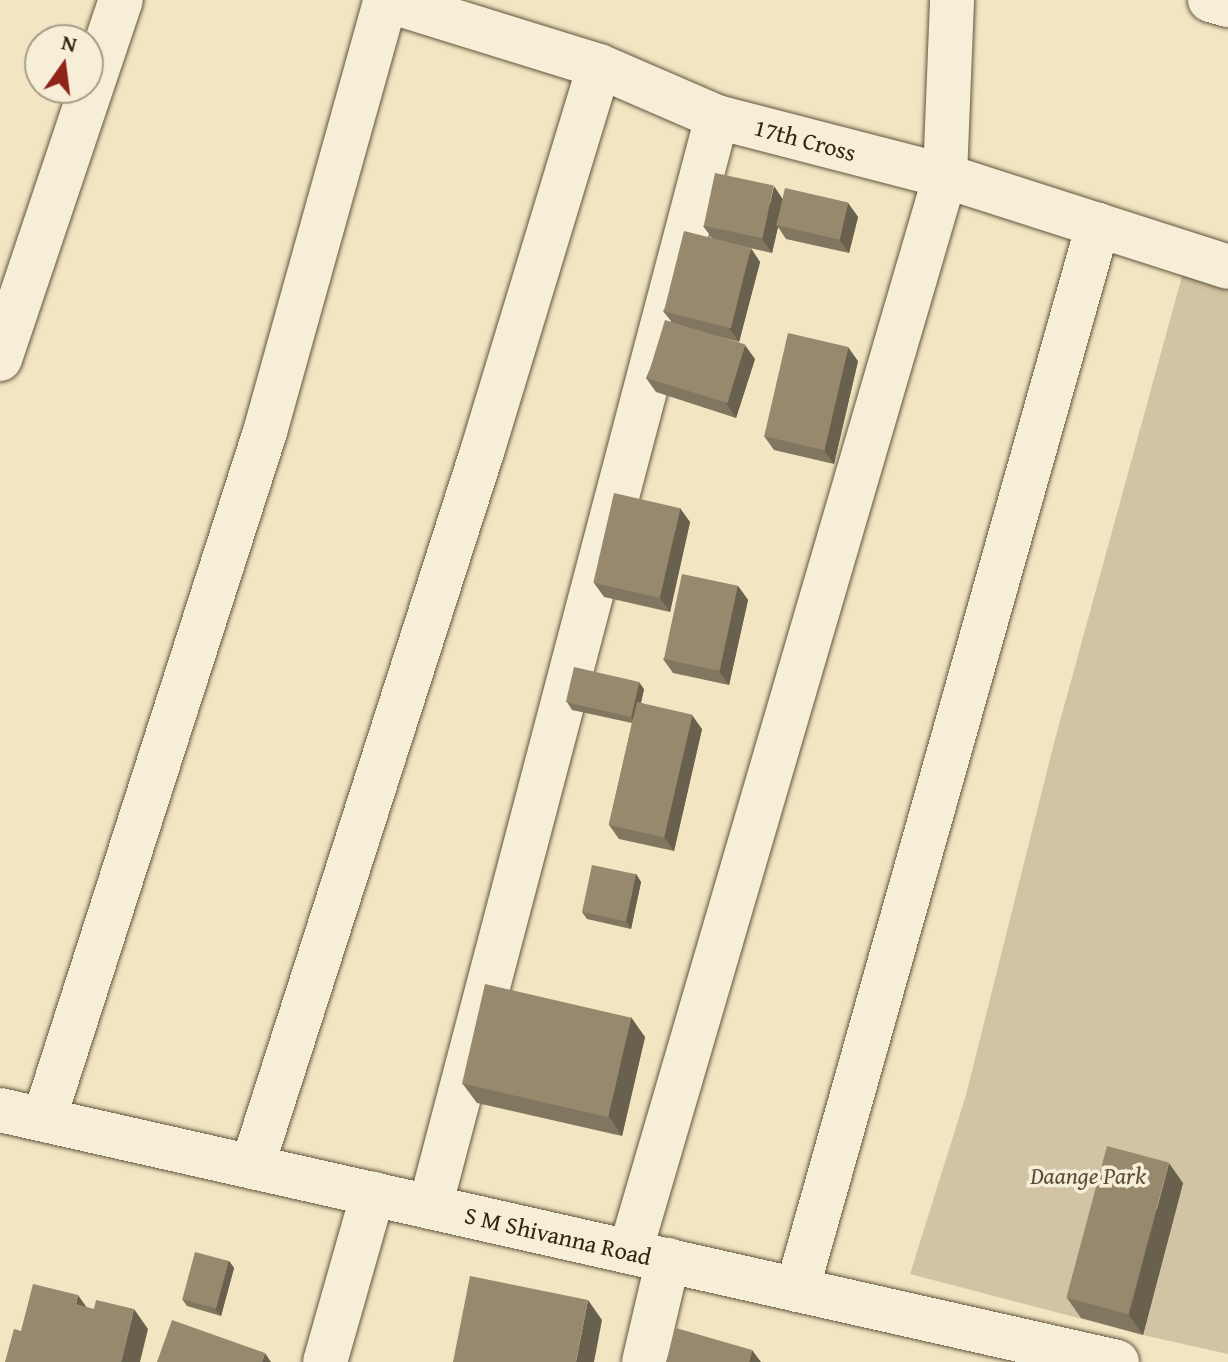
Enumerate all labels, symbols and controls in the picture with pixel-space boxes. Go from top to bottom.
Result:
north arrow [24,24,104,104]
text: N [58,25,80,60]
street label: 17th Cross [751,113,859,167]
park label: Daange Park [1030,1162,1146,1190]
street label: S M Shivanna Road [462,1201,654,1271]

